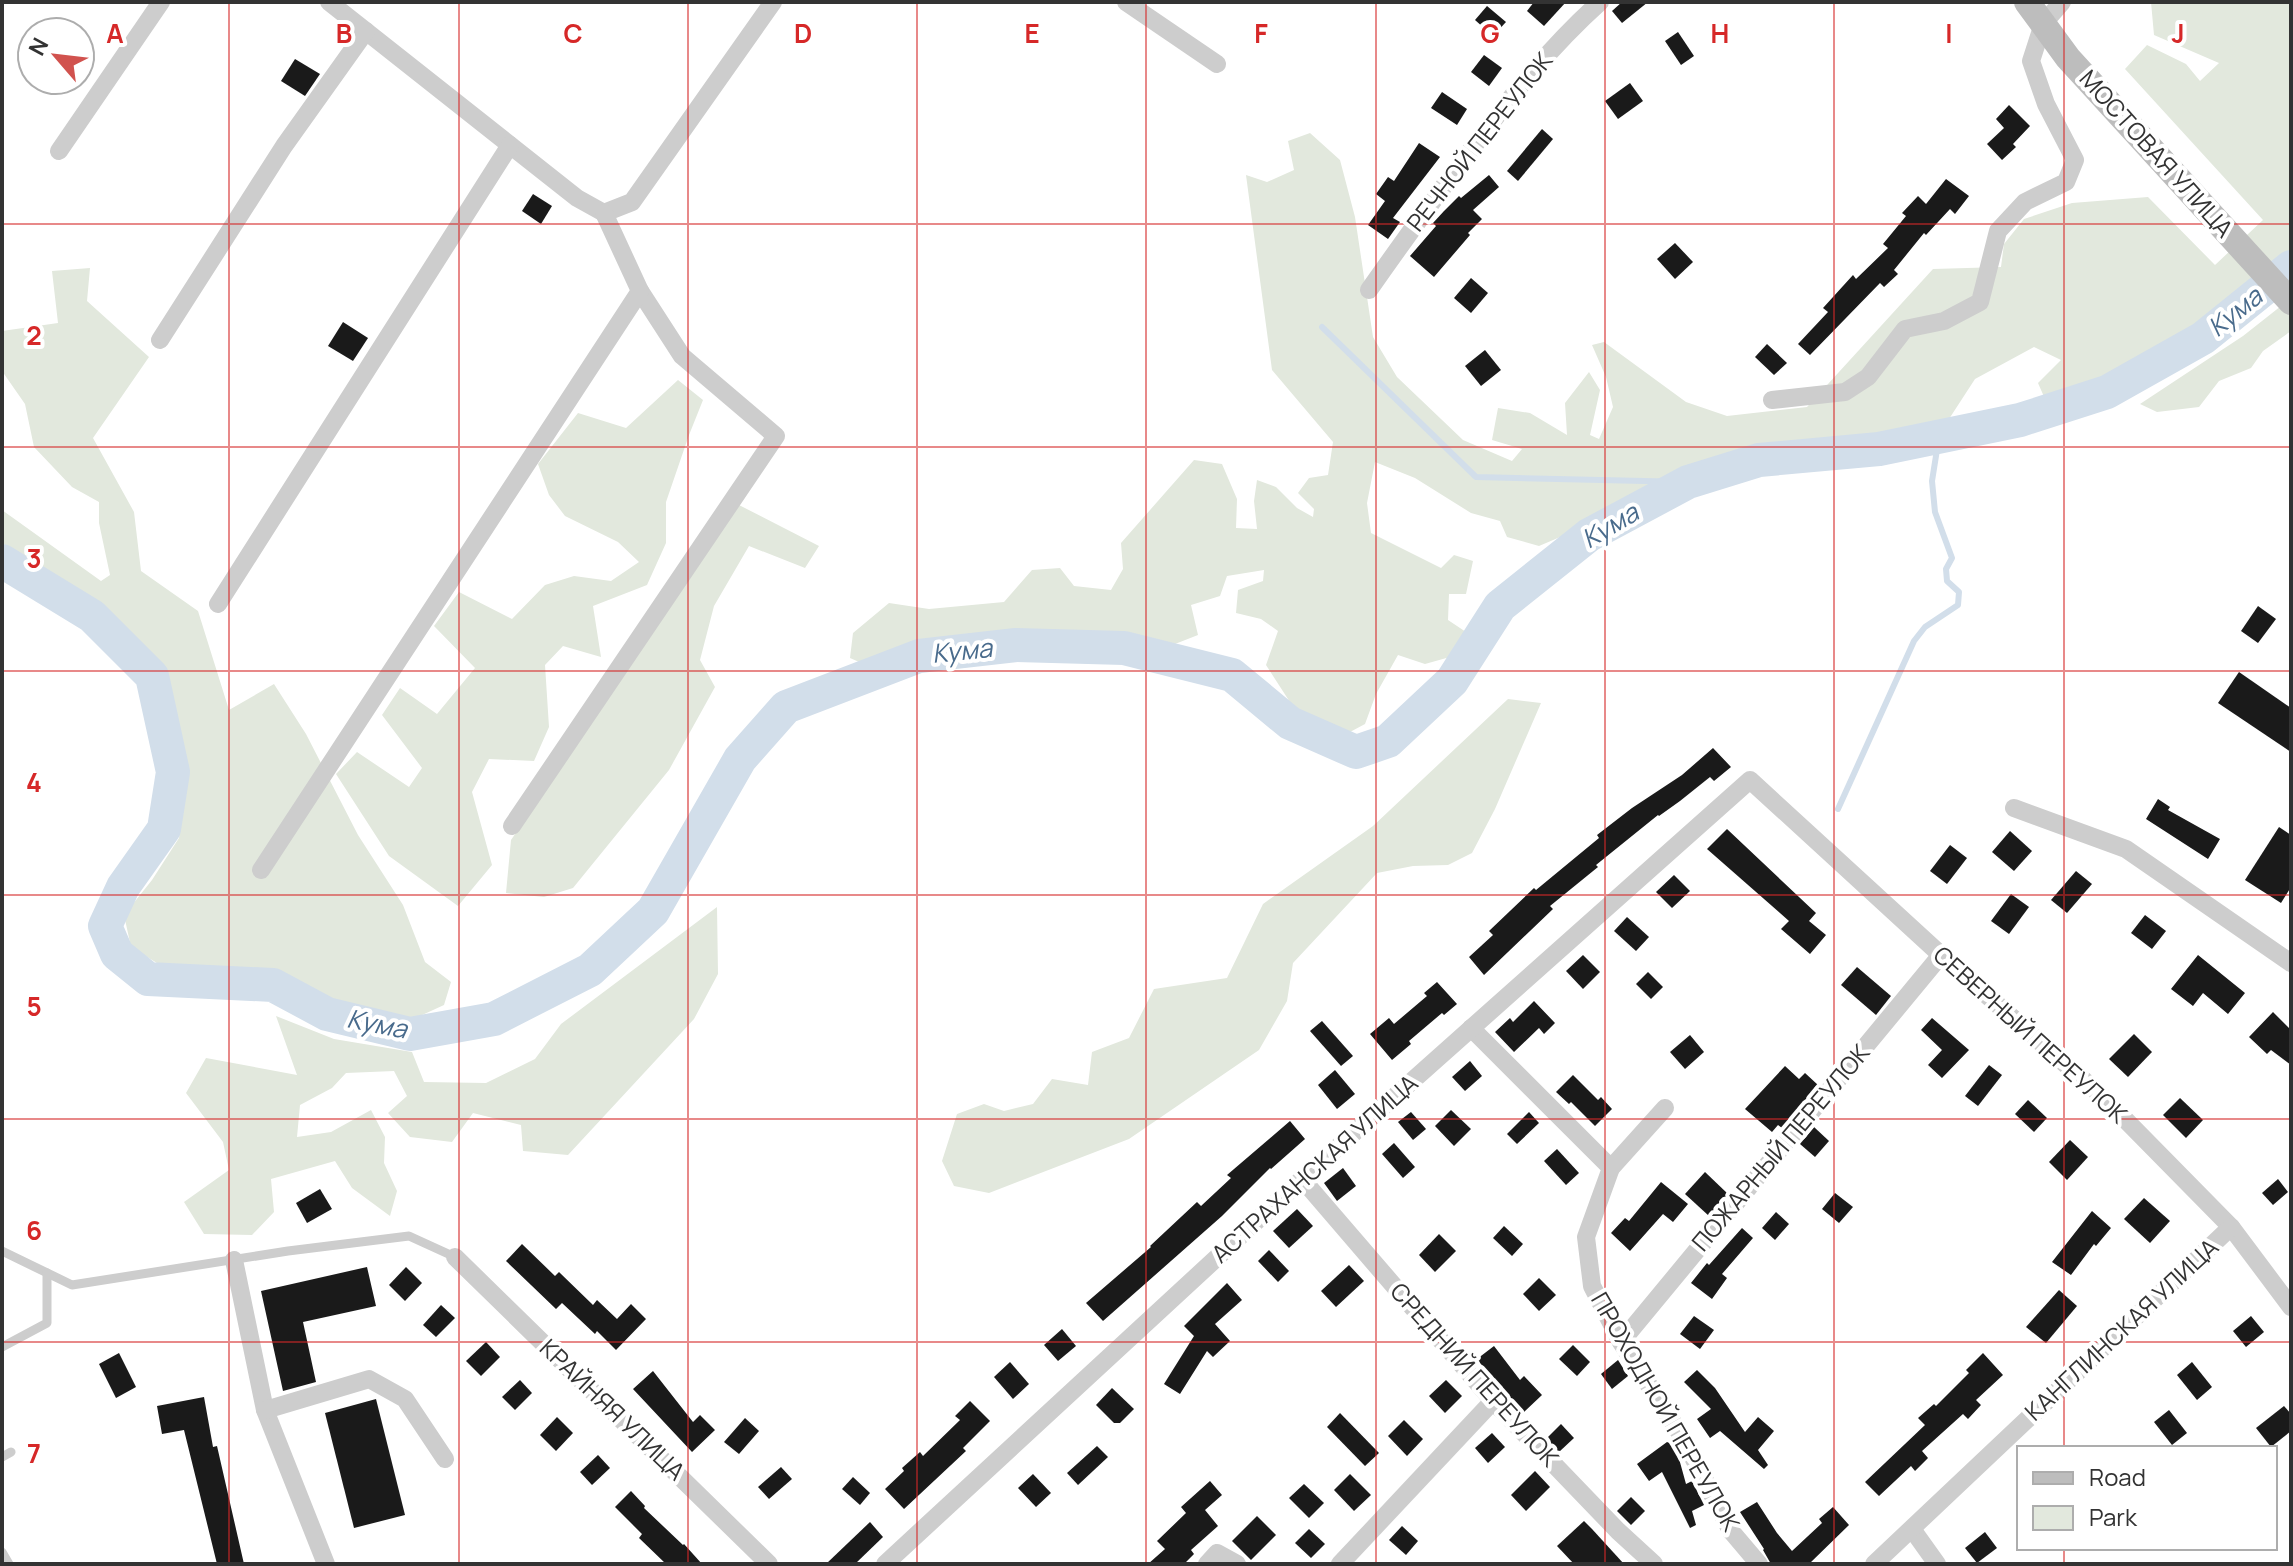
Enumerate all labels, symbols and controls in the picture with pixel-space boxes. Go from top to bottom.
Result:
text: A [106,15,124,51]
text: B [336,15,352,51]
text: C [563,15,583,51]
text: D [794,15,812,51]
text: E [1024,15,1040,51]
text: F [1254,15,1268,51]
text: G [1480,15,1500,51]
text: H [1711,15,1729,51]
text: I [1945,15,1953,51]
text: J [2171,15,2185,51]
north arrow [16,16,96,96]
text: N [21,33,55,61]
street label: РЕЧНОЙ ПЕРЕУЛОК [1398,44,1560,237]
street label: МОСТОВАЯ УЛИЦА [2073,62,2241,244]
water label: Кума [2200,277,2270,344]
text: 2 [26,317,42,353]
water label: Кума [1574,493,1646,556]
text: 3 [26,540,42,576]
water label: Кума [930,629,995,671]
text: 4 [26,764,42,800]
street label: СЕВЕРНЫЙ ПЕРЕУЛОК [1927,938,2136,1130]
text: 5 [26,988,42,1024]
water label: Кума [344,1000,412,1047]
street label: ПОЖАРНЫЙ ПЕРЕУЛОК [1683,1036,1877,1257]
street label: АСТРАХАНСКАЯ УЛИЦА [1204,1066,1424,1269]
text: 6 [26,1212,42,1248]
street label: КАНГЛИНСКАЯ УЛИЦА [2017,1230,2225,1427]
street label: СРЕДНИЙ ПЕРЕУЛОК [1383,1275,1567,1474]
street label: ПРОХОДНОЙ ПЕРЕУЛОК [1584,1286,1749,1537]
street label: КРАЙНЯЯ УЛИЦА [533,1331,693,1487]
text: 7 [27,1435,41,1471]
legend [2017,1446,2277,1550]
text: Road [2089,1460,2146,1493]
text: Park [2089,1500,2138,1533]

